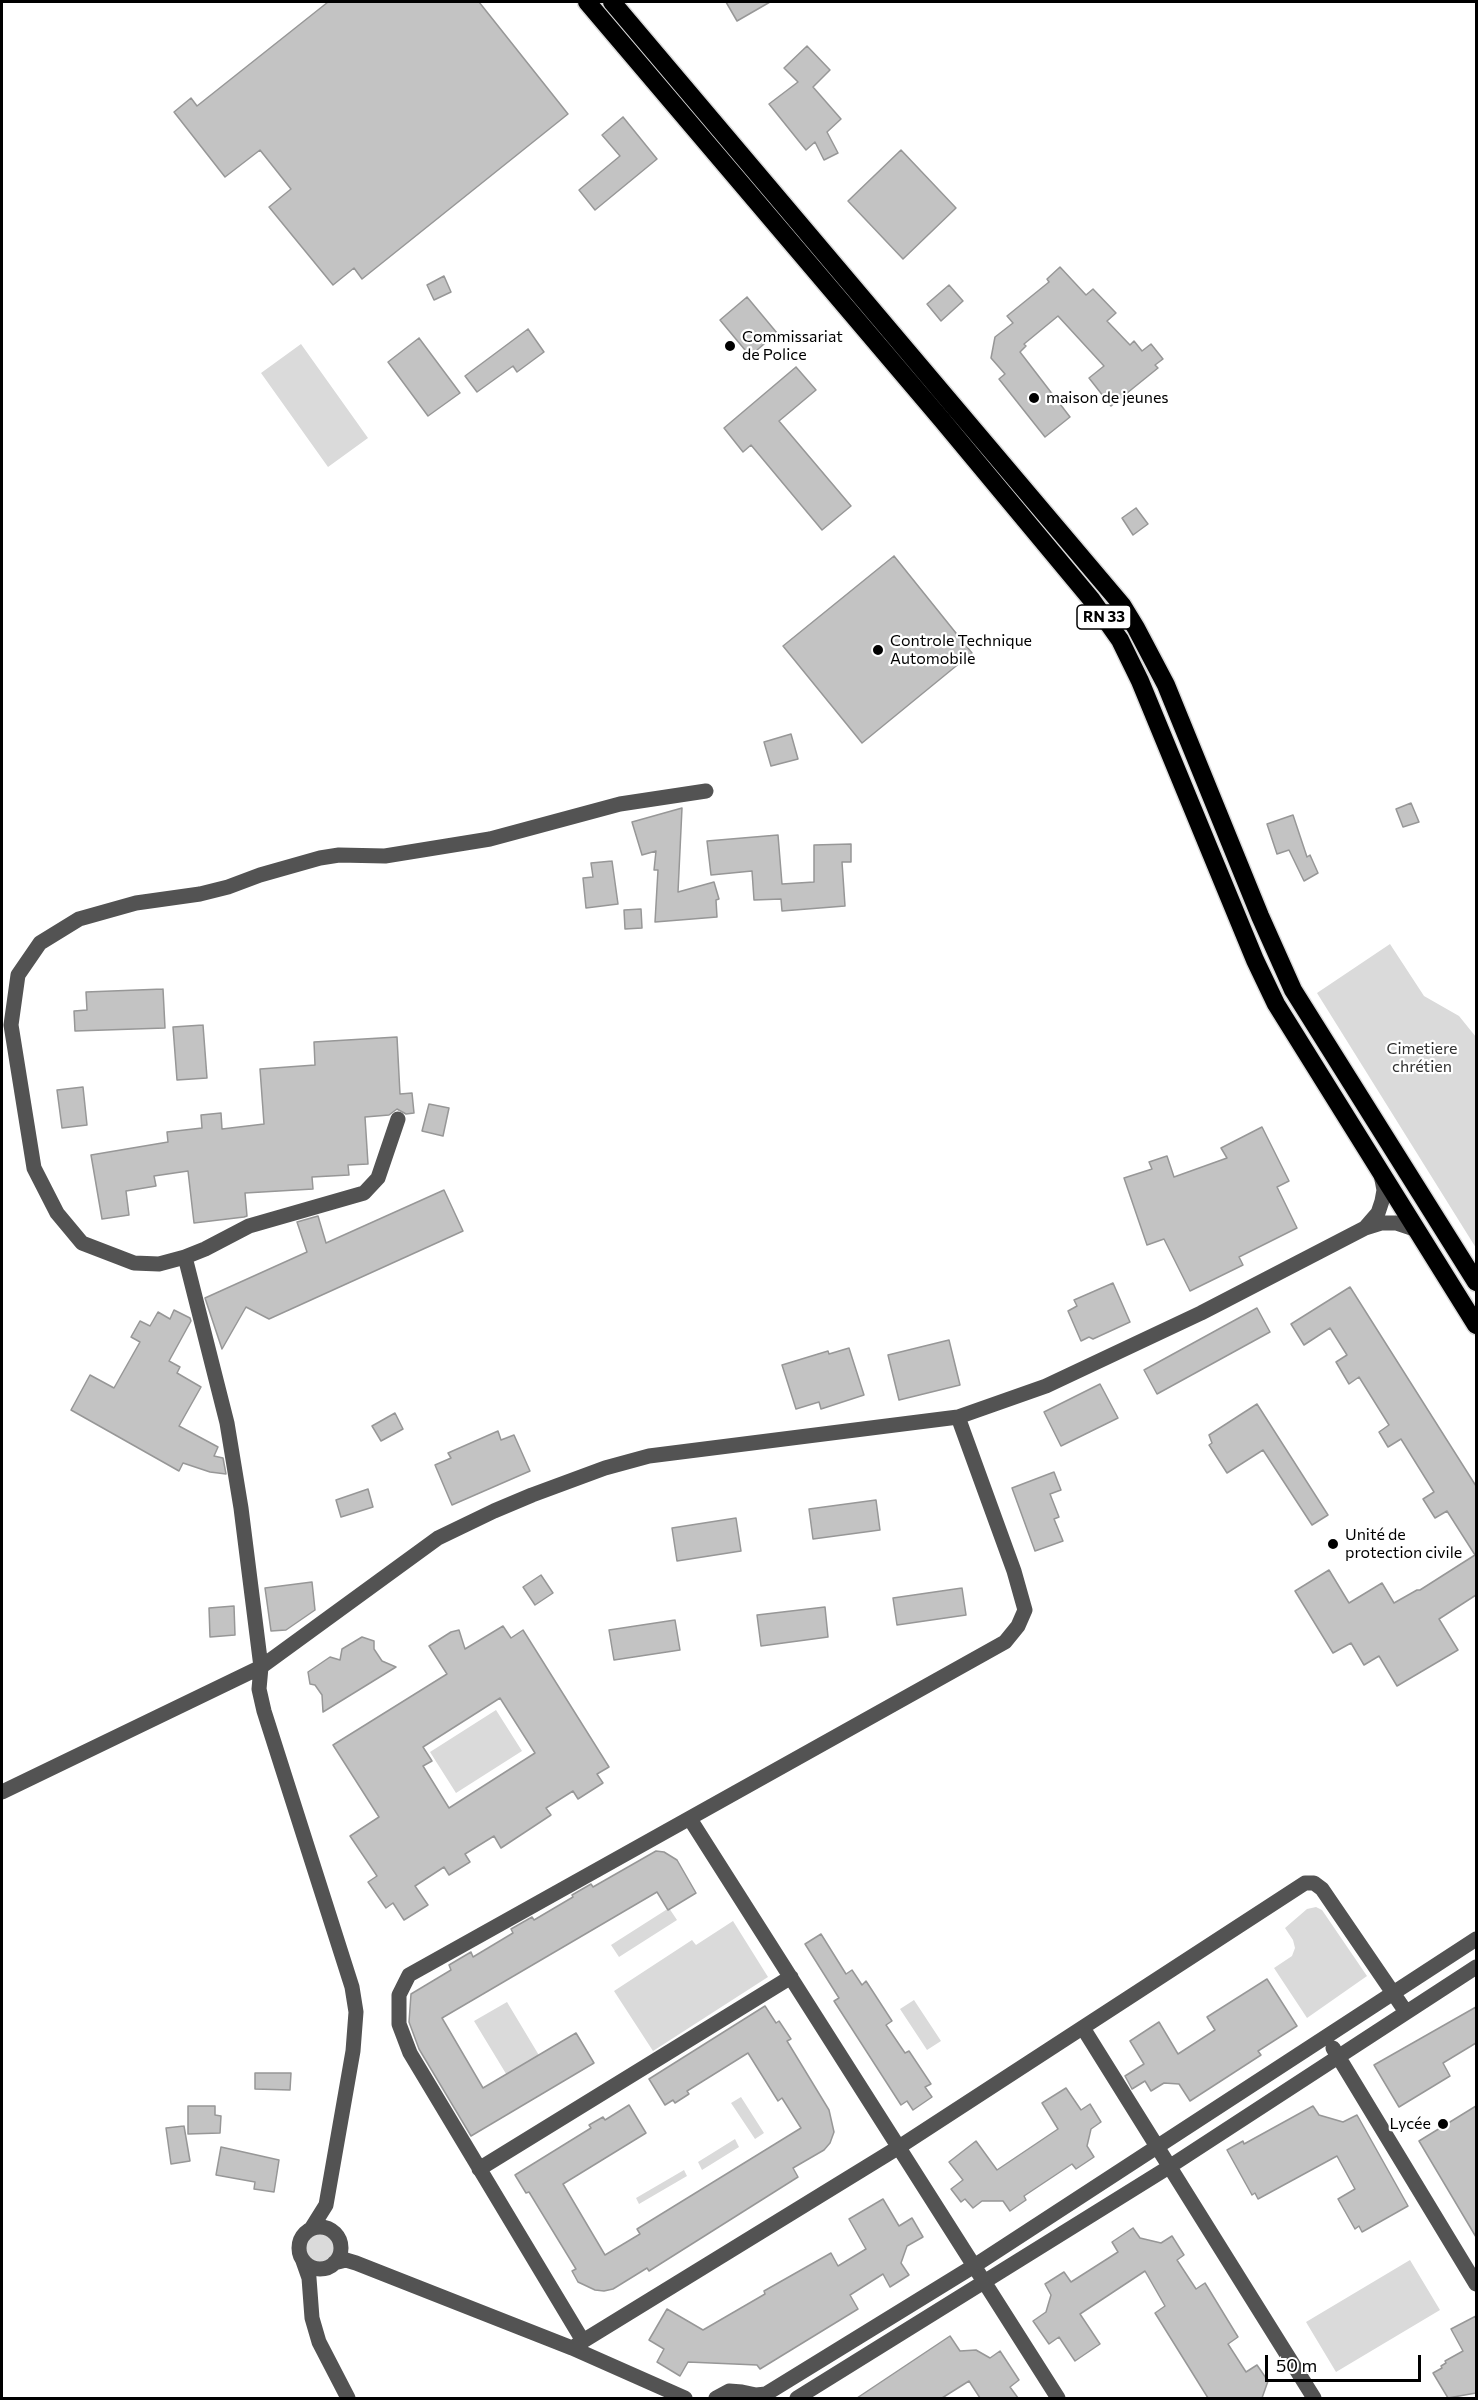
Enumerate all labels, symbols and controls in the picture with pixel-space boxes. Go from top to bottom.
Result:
place label: Commissariat de Police [742,327,843,365]
marker: Commissariat de Police [723,339,737,353]
place label: maison de jeunes [1046,388,1169,408]
marker: maison de jeunes [1027,391,1041,405]
road number: RN 33 [1077,605,1131,629]
place label: Controle Technique Automobile [890,631,1032,669]
marker: Controle Technique Automobile [871,643,885,657]
park label: Cimetiere chrétien [1386,1039,1458,1077]
place label: Unité de protection civile [1345,1525,1462,1563]
marker: Unité de protection civile [1326,1537,1340,1551]
place label: Lycée [1390,2114,1431,2134]
marker: Lycée [1436,2117,1450,2131]
scale bar [1268,2343,1424,2381]
text: 50 m [1276,2354,1317,2376]

